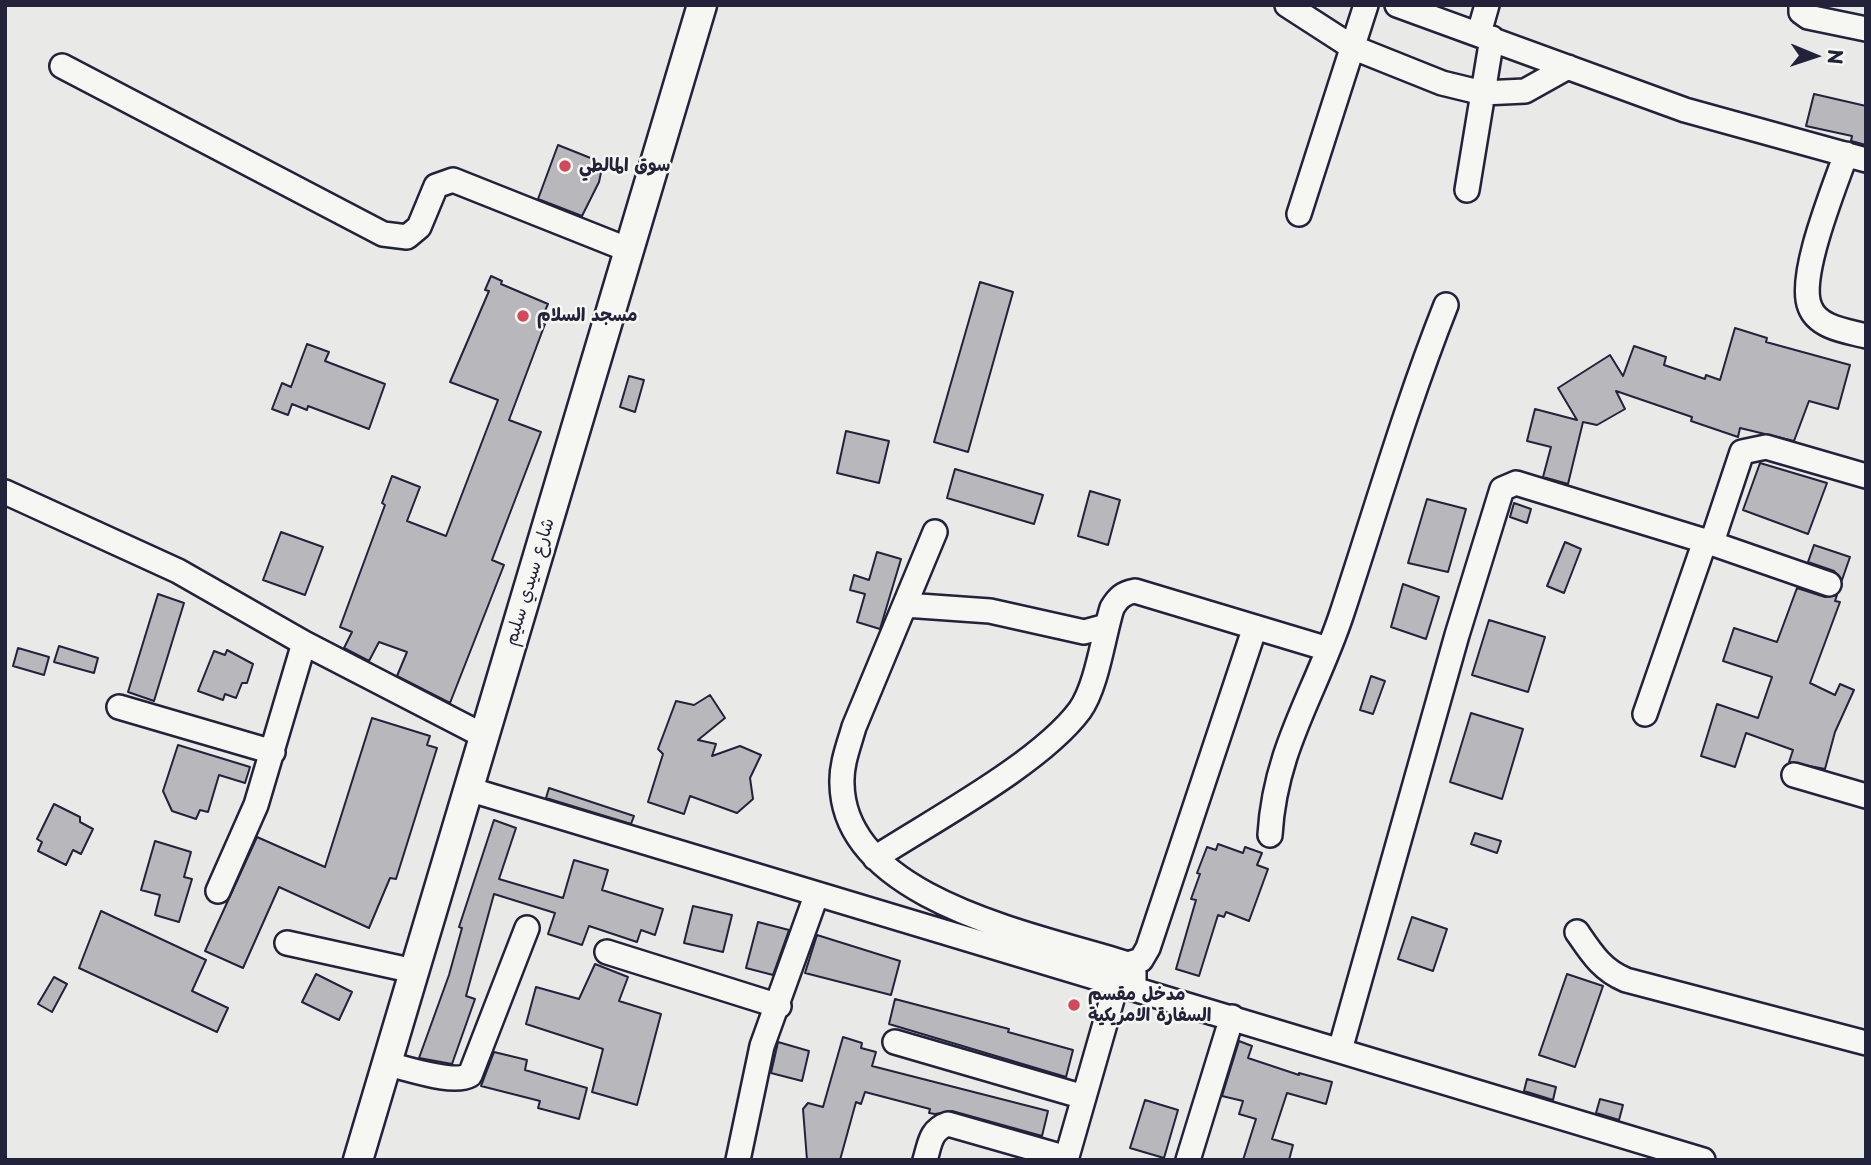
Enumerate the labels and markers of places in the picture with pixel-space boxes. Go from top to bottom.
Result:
place label: سوق المالطي [579,155,670,177]
marker: سوق المالطي [557,158,573,174]
place label: مسجد السلام [537,305,637,327]
marker: مسجد السلام [515,308,531,324]
place label: مدخل مقسم السفارة الامريكية [1088,984,1211,1026]
marker: مدخل مقسم السفارة الامريكية [1066,997,1082,1013]

